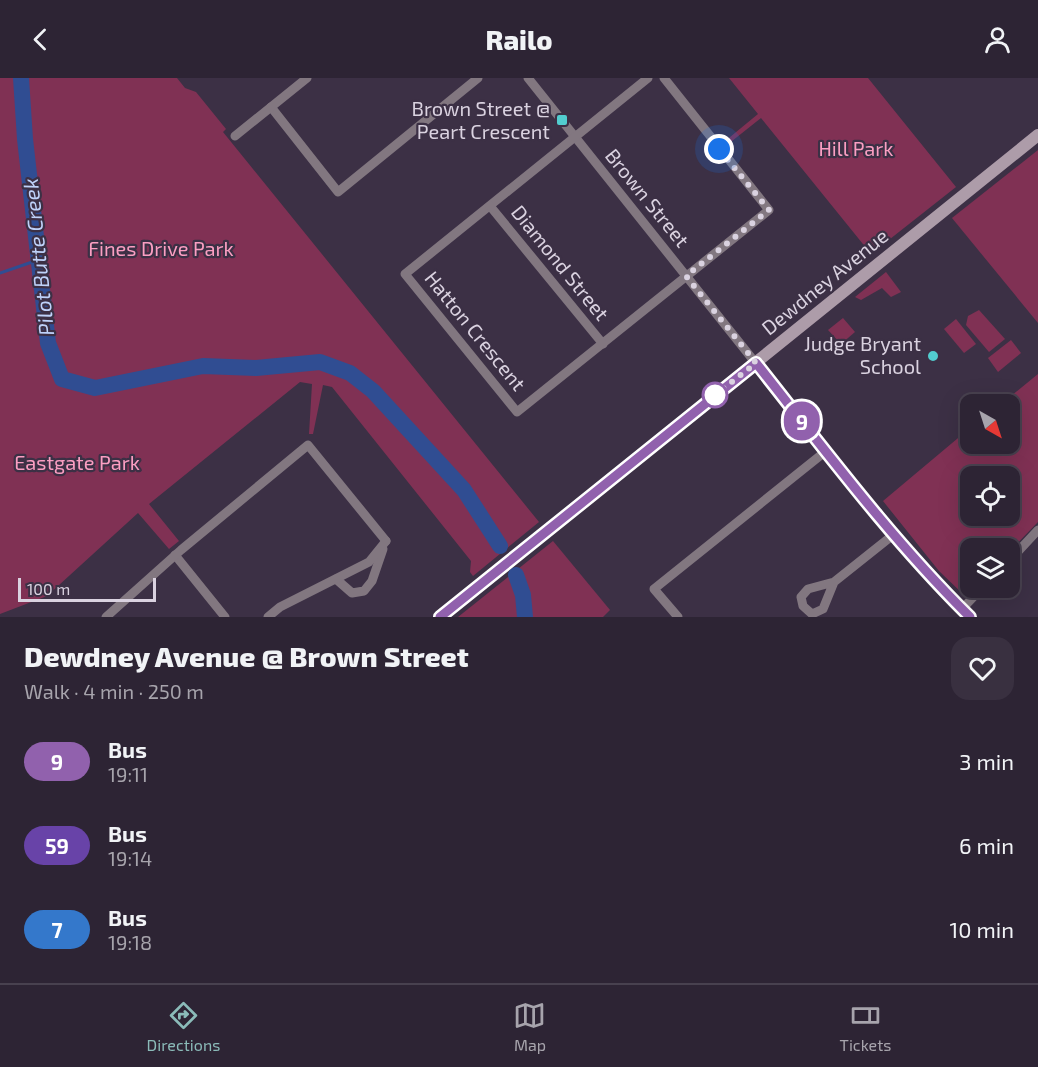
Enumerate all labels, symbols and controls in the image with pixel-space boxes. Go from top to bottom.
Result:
icon: back [24,23,57,56]
text: Railo [486,23,552,55]
icon: person [981,23,1014,56]
place label: Brown Street @ Peart Crescent [412,96,550,143]
marker: Brown Street @ Peart Crescent [555,113,569,127]
your location [704,134,734,164]
park label: Hill Park [818,136,894,160]
street label: Brown Street [601,143,695,252]
water label: Pilot Butte Creek [17,177,58,337]
street label: Diamond Street [507,200,615,325]
street label: Dewdney Avenue [756,223,892,339]
park label: Fines Drive Park [88,236,234,260]
street label: Hatton Crescent [420,266,531,395]
place label: Judge Bryant School [804,331,921,378]
marker: Judge Bryant School [926,349,940,363]
unlabelled marker [702,382,728,408]
north arrow [960,394,1020,454]
map controls [960,394,1020,598]
line badge: 9 [782,402,822,440]
text: 9 [796,409,808,434]
park label: Eastgate Park [14,450,140,474]
button: locate [960,466,1020,526]
button: layers [960,538,1020,598]
scale bar [18,575,156,602]
text: 100 m [27,579,70,598]
button: heart [951,637,1014,700]
text: Dewdney Avenue @ Brown Street [24,639,469,673]
text: Walk · 4 min · 250 m [24,679,204,703]
text: Bus [108,736,147,762]
text: 3 min [959,748,1014,774]
text: 9 [51,749,63,774]
text: 19:11 [108,762,148,786]
text: Bus [108,820,147,846]
text: 6 min [959,832,1014,858]
text: 59 [45,833,69,858]
text: 19:14 [108,846,152,870]
text: Bus [108,904,147,930]
text: 10 min [950,916,1014,942]
text: 7 [51,917,63,942]
text: 19:18 [108,930,152,954]
tab: Directions [147,999,220,1054]
tab: Map [513,999,546,1054]
tab: Tickets [840,999,891,1054]

